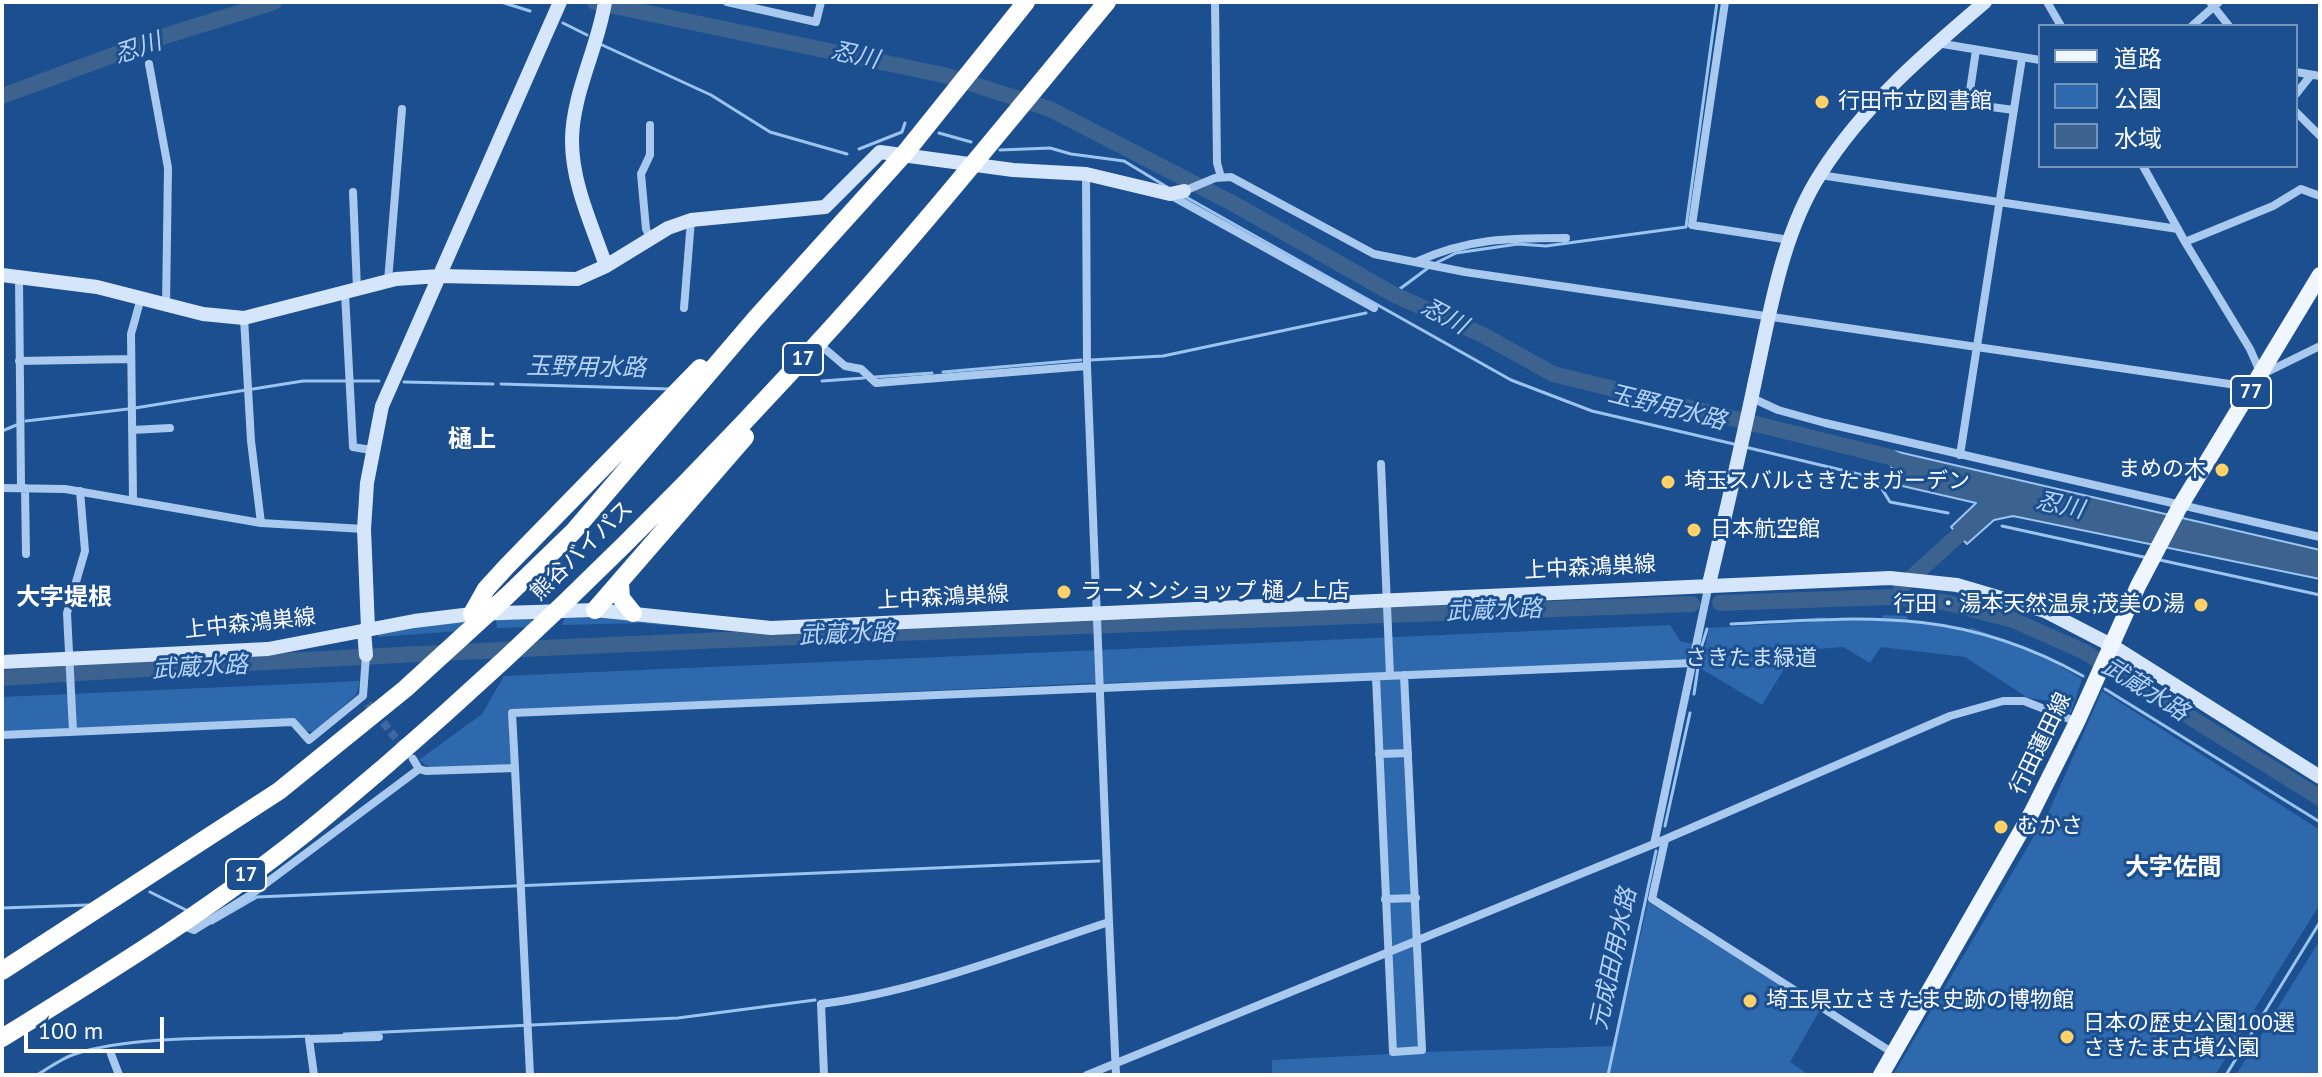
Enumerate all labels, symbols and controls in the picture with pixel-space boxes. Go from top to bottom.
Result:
legend [2038,24,2298,168]
water label: 忍川 [111,28,165,70]
water label: 忍川 [829,37,881,75]
text: 道路 [2114,43,2162,74]
text: 公園 [2114,83,2162,114]
place label: 行田市立図書館 [1838,89,1992,115]
marker: 行田市立図書館 [1813,93,1831,111]
text: 水域 [2114,123,2162,154]
water label: 忍川 [1416,293,1472,341]
road number: 17 [783,343,823,375]
water label: 玉野用水路 [526,353,646,383]
road number: 77 [2231,376,2271,408]
water label: 玉野用水路 [1605,380,1729,436]
district label: 樋上 [448,426,496,454]
place label: まめの木 [2118,457,2206,483]
marker: まめの木 [2213,461,2231,479]
place label: 埼玉スバルさきたまガーデン [1684,469,1970,495]
marker: 埼玉スバルさきたまガーデン [1659,473,1677,491]
water label: 忍川 [2034,487,2086,525]
street label: 熊谷バイパス [525,496,639,606]
place label: 日本航空館 [1710,517,1820,543]
marker: 日本航空館 [1685,521,1703,539]
street label: 上中森鴻巣線 [1523,551,1657,585]
place label: ラーメンショップ 樋ノ上店 [1080,579,1350,605]
street label: 上中森鴻巣線 [876,581,1010,615]
marker: ラーメンショップ 樋ノ上店 [1055,583,1073,601]
district label: 大字堤根 [16,584,112,612]
place label: 行田・湯本天然温泉;茂美の湯 [1893,592,2185,618]
water label: 武蔵水路 [1446,595,1542,627]
marker: 行田・湯本天然温泉;茂美の湯 [2192,596,2210,614]
street label: 上中森鴻巣線 [183,604,317,644]
water label: 武蔵水路 [799,619,895,651]
park label: さきたま緑道 [1685,646,1817,672]
water label: 武蔵水路 [151,651,249,685]
water label: 武蔵水路 [2097,652,2193,728]
street label: 行田蓮田線 [2005,689,2077,799]
place label: むかさ [2017,814,2083,840]
marker: むかさ [1992,818,2010,836]
district label: 大字佐間 [2125,854,2221,882]
road number: 17 [226,859,266,891]
water label: 元成田用水路 [1585,886,1643,1032]
place label: 埼玉県立さきたま史跡の博物館 [1766,988,2074,1014]
marker: 埼玉県立さきたま史跡の博物館 [1741,992,1759,1010]
scale bar [28,1001,168,1051]
place label: 日本の歴史公園100選 さきたま古墳公園 [2083,1011,2295,1062]
text: 100 m [38,1015,103,1046]
marker: 日本の歴史公園100選 さきたま古墳公園 [2058,1028,2076,1046]

